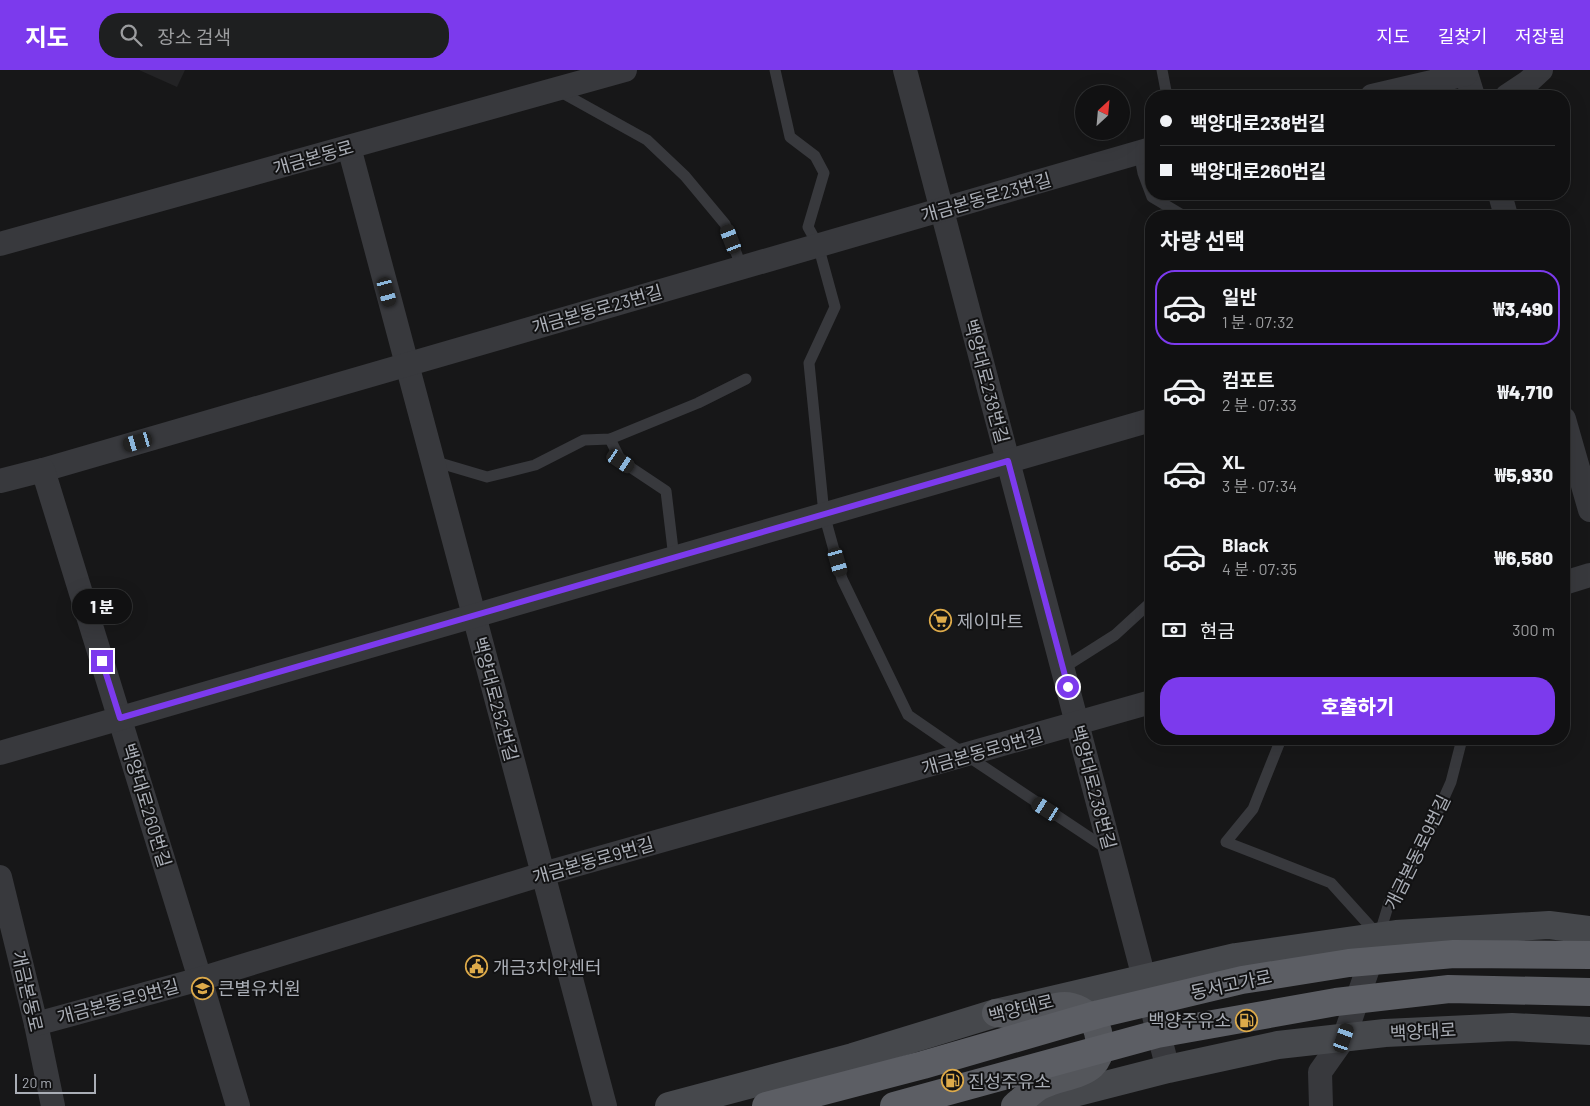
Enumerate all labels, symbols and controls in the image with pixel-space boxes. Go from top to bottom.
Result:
search box [99,13,449,58]
icon: search [117,21,145,49]
text: 지도 [25,22,69,51]
text: 장소 검색 [157,25,231,48]
text: 지도 [1377,25,1410,47]
text: 길찾기 [1438,25,1487,47]
text: 저장됨 [1515,25,1565,47]
north arrow [1075,85,1130,140]
map controls [1075,85,1130,140]
text: 백양대로238번길 [1190,111,1326,134]
street label: 개금본동로 [270,135,356,179]
text: 백양대로260번길 [1190,159,1327,182]
street label: 개금본동로23번길 [918,168,1054,226]
car [718,222,743,256]
text: 차량 선택 [1160,227,1245,253]
car [375,276,398,308]
street label: 개금본동로23번길 [529,280,665,338]
icon: car [1162,285,1207,330]
text: 일반 [1222,285,1257,308]
text: ₩3,490 [1493,297,1553,320]
text: 1 분 · 07:32 [1222,312,1294,331]
street label: 백양대로238번길 [960,317,1014,445]
icon: car [1162,368,1207,413]
text: 컴포트 [1222,368,1274,391]
text: ₩4,710 [1497,380,1553,403]
text: 2 분 · 07:33 [1222,395,1297,414]
car [121,431,154,453]
car [604,446,637,476]
text: XL [1222,450,1245,473]
icon: car [1162,451,1207,496]
text: ₩5,930 [1495,463,1553,486]
text: 3 분 · 07:34 [1222,476,1297,495]
text: Black [1222,533,1269,556]
icon: car [1162,534,1207,579]
car [826,546,849,578]
text: ₩6,580 [1495,546,1553,569]
text: 4 분 · 07:35 [1222,559,1297,578]
callout: 1 분 [72,588,132,624]
text: 1 분 [90,597,114,616]
supermarket icon: 제이마트 [929,609,953,633]
place label: 제이마트 [957,610,1023,632]
icon: cash [1160,616,1188,644]
text: 현금 [1200,619,1235,642]
text: 300 m [1512,620,1555,639]
street label: 백양대로252번길 [469,634,523,764]
route end [91,650,113,672]
route start [1057,676,1079,698]
button: 호출하기 [1160,677,1555,735]
street label: 개금본동로9번길 [919,723,1045,779]
street label: 백양대로238번길 [1067,723,1121,851]
street label: 백양대로260번길 [118,740,176,870]
street label: 개금본동로9번길 [1380,791,1454,913]
car [1029,795,1062,823]
street label: 개금본동로9번길 [530,832,656,888]
street label: 개금본동로 [8,948,48,1034]
public building icon: 개금3치안센터 [465,955,489,979]
place label: 개금3치안센터 [493,956,602,978]
street label: 동서고가로 [1188,965,1274,1003]
street label: 개금본동로9번길 [55,974,181,1028]
school or university icon: 큰별유치원 [190,976,214,1000]
place label: 큰별유치원 [218,977,301,999]
street label: 백양대로 [986,989,1056,1027]
fuel station icon: 백양주유소 [1235,1008,1259,1032]
place label: 백양주유소 [1148,1009,1231,1031]
street label: 백양대로 [1389,1018,1457,1044]
car [1332,1021,1355,1055]
fuel station icon: 진성주유소 [940,1069,964,1093]
place label: 진성주유소 [968,1070,1051,1092]
scale bar [15,1071,96,1094]
text: 20 m [22,1074,52,1091]

